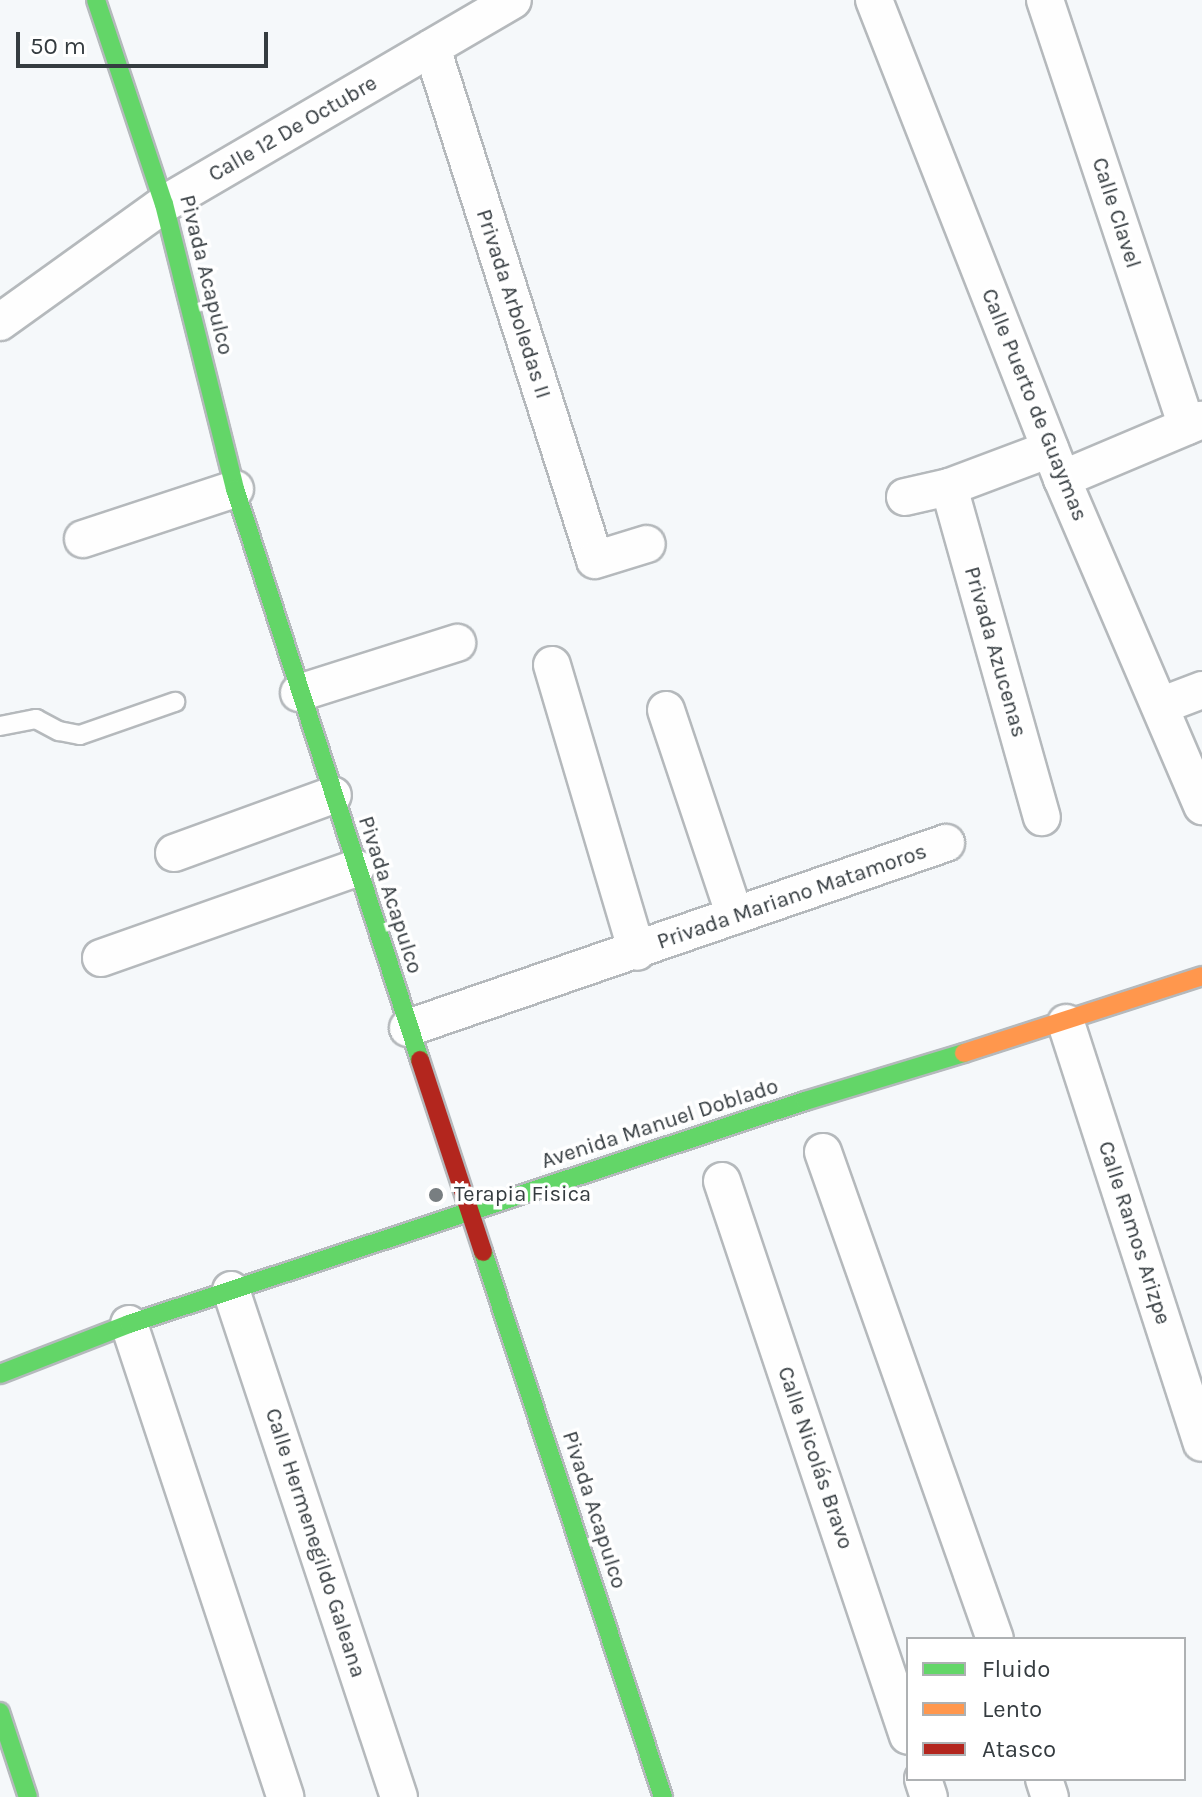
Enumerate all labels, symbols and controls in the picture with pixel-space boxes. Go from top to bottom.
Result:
scale bar [20,16,272,66]
text: 50 m [30,32,86,60]
street label: Calle 12 De Octubre [204,70,382,188]
street label: Calle Clavel [1086,154,1146,272]
street label: Pivada Acapulco [173,192,239,358]
street label: Privada Arboledas II [470,206,556,402]
street label: Calle Puerto de Guaymas [975,285,1093,525]
street label: Privada Azucenas [958,564,1032,740]
street label: Pivada Acapulco [352,813,428,977]
street label: Privada Mariano Matamoros [654,838,930,956]
street label: Avenida Manuel Doblado [538,1073,782,1175]
street label: Calle Ramos Arizpe [1092,1138,1176,1328]
place label: Terapia Fisica [454,1182,591,1208]
marker: Terapia Fisica [425,1184,447,1206]
street label: Calle Nicolás Bravo [771,1363,859,1553]
street label: Calle Hermenegildo Galeana [259,1405,371,1681]
street label: Pivada Acapulco [556,1428,632,1592]
legend [906,1637,1186,1781]
text: Fluido [982,1655,1050,1683]
text: Lento [982,1695,1042,1723]
text: Atasco [982,1735,1056,1763]

